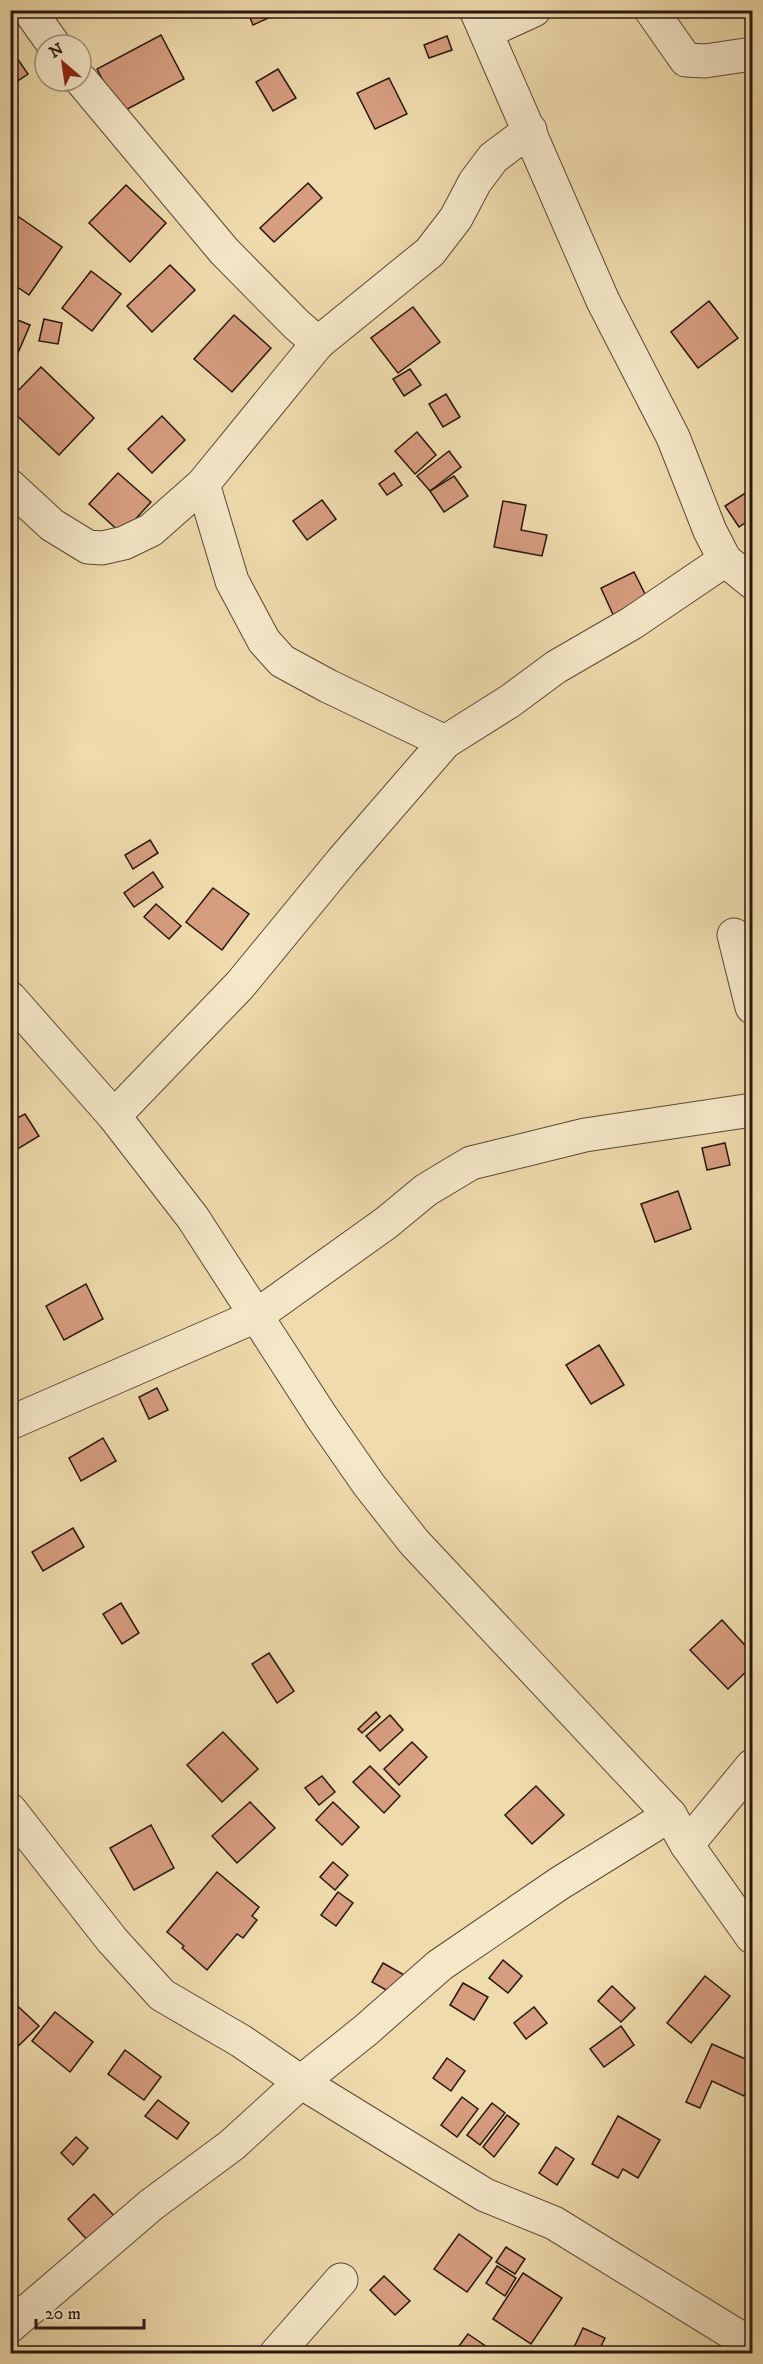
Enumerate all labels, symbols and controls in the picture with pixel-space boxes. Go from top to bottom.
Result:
north arrow [33,33,93,93]
text: N [46,39,67,63]
scale bar [36,2292,144,2330]
text: 20 m [45,2303,81,2325]

